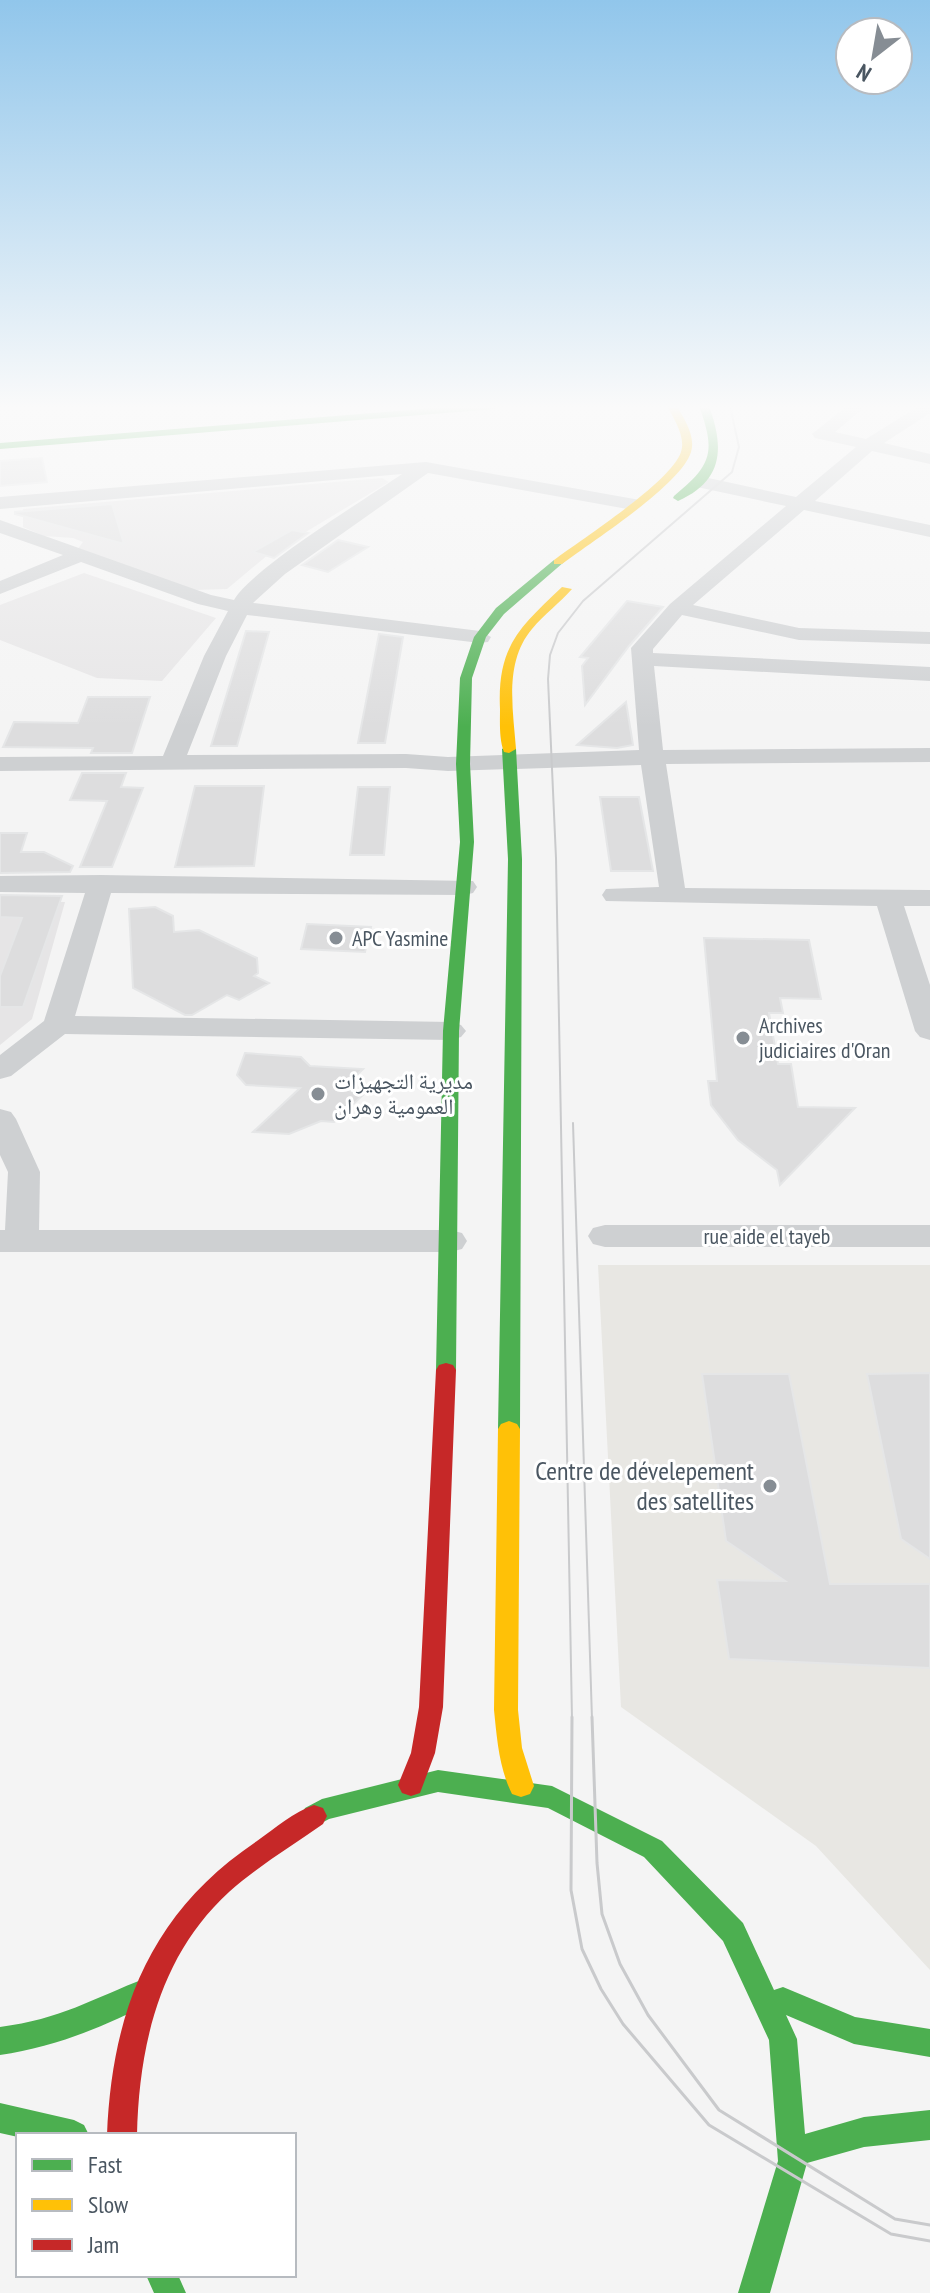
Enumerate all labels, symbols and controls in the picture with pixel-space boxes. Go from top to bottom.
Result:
north arrow [834,16,914,96]
text: N [851,58,876,88]
place label: APC Yasmine [352,924,448,952]
marker: APC Yasmine [327,929,345,947]
place label: Archives judiciaires d'Oran [759,1011,890,1064]
marker: Archives judiciaires d'Oran [734,1029,752,1047]
place label: مديرية التجهيزات العمومية وهران [334,1067,473,1120]
marker: مديرية التجهيزات العمومية وهران [309,1085,327,1103]
street label: rue aide el tayeb [704,1222,830,1250]
place label: Centre de dévelepement des satellites [535,1454,754,1517]
marker: Centre de dévelepement des satellites [761,1477,779,1495]
legend [16,2133,296,2277]
text: Fast [88,2149,123,2180]
text: Slow [88,2189,129,2220]
text: Jam [87,2229,119,2260]

